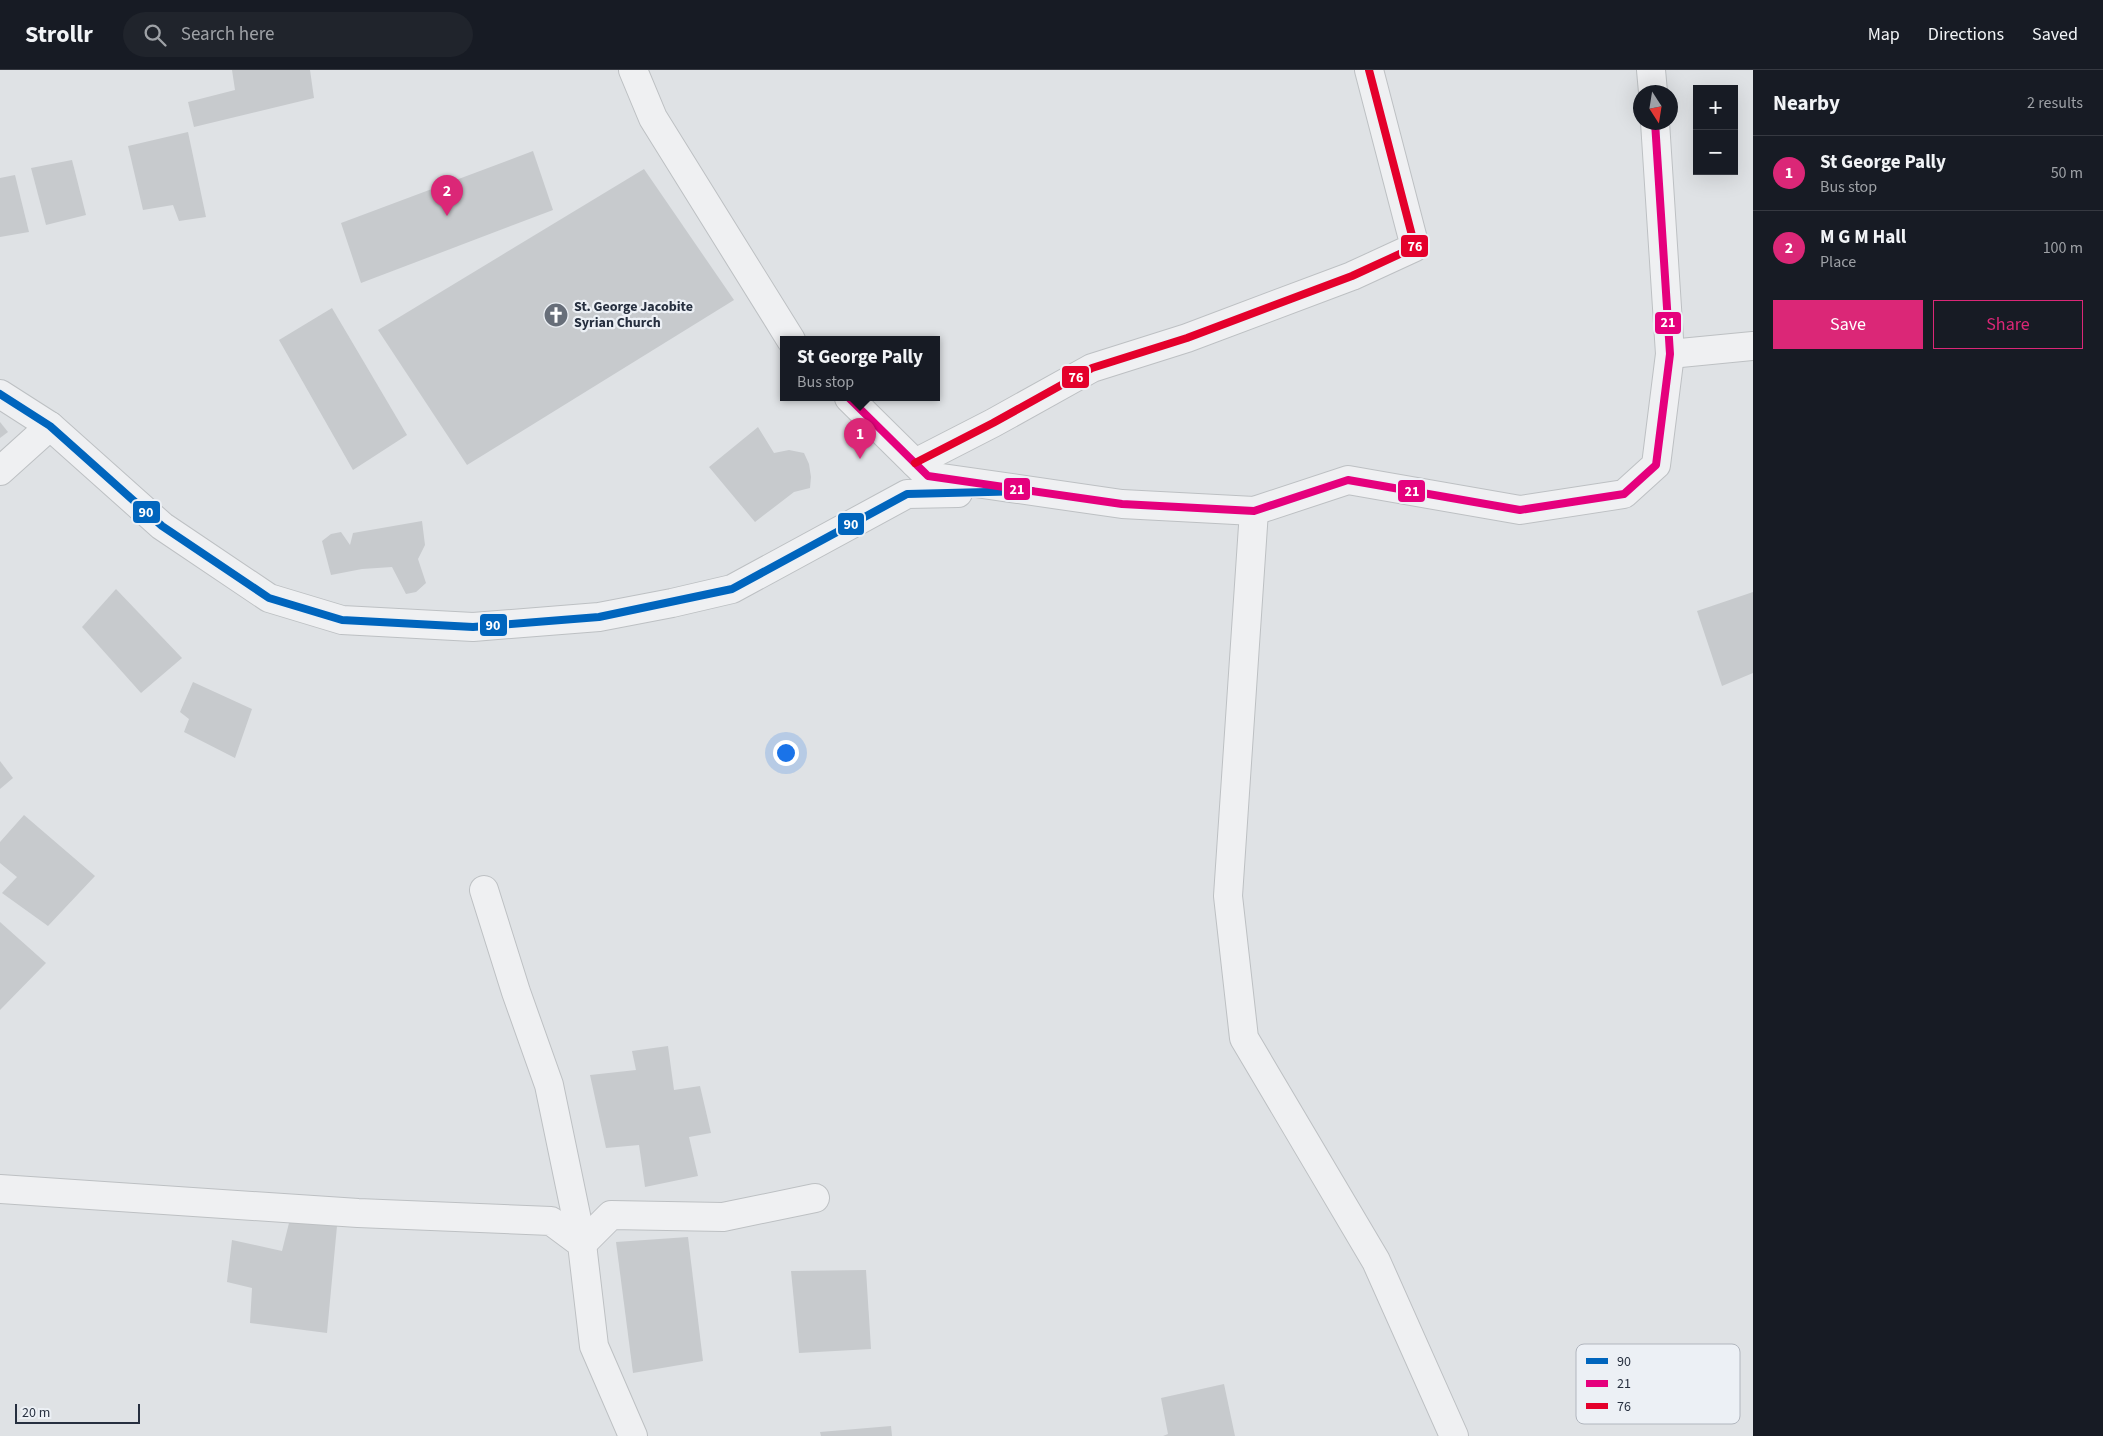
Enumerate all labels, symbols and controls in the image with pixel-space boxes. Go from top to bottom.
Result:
search box [123,12,473,57]
text: Strollr [25,17,93,52]
icon: search [141,21,169,49]
text: Search here [181,21,274,48]
text: Map [1868,22,1900,47]
text: Directions [1928,22,2004,47]
text: Saved [2032,22,2078,47]
north arrow [1633,85,1678,130]
map controls [1693,85,1738,175]
button: + [1693,85,1738,130]
text: Nearby [1773,88,1840,118]
text: 2 results [2027,92,2083,114]
button: − [1693,130,1738,175]
text: St George Pally [1820,149,1946,176]
text: 1 [1785,162,1793,184]
text: 50 m [2051,162,2083,184]
pin: 2 [431,175,463,216]
text: Bus stop [1820,176,1877,198]
text: M G M Hall [1820,224,1906,251]
line badge: 76 [1400,234,1429,258]
text: 76 [1408,237,1422,257]
text: 2 [1785,237,1793,259]
text: 100 m [2043,237,2083,259]
text: Place [1820,251,1856,273]
place label: St. George Jacobite Syrian Church [574,297,693,333]
button: Save [1773,300,1923,349]
button: Share [1933,300,2083,349]
church icon: St. George Jacobite Syrian Church [543,302,569,328]
line badge: 21 [1654,311,1682,335]
text: 21 [1661,313,1675,333]
popup [780,336,940,401]
text: St George Pally [797,344,923,371]
line badge: 76 [1061,365,1090,389]
text: 76 [1069,368,1083,388]
text: Bus stop [797,371,854,393]
pin: 1 [844,418,876,459]
line badge: 21 [1003,477,1031,501]
line badge: 21 [1397,479,1426,503]
text: 21 [1010,480,1024,500]
text: 21 [1405,482,1419,502]
line badge: 90 [132,500,161,524]
text: 90 [139,503,153,523]
line badge: 90 [837,512,865,536]
text: 90 [844,515,858,535]
line badge: 90 [479,613,508,637]
text: 90 [486,616,500,636]
your location [773,740,799,766]
legend [1576,1344,1740,1424]
text: 90 [1617,1352,1631,1372]
text: 21 [1617,1374,1631,1394]
text: 76 [1617,1397,1631,1417]
scale bar [15,1401,140,1424]
text: 20 m [22,1403,50,1423]

